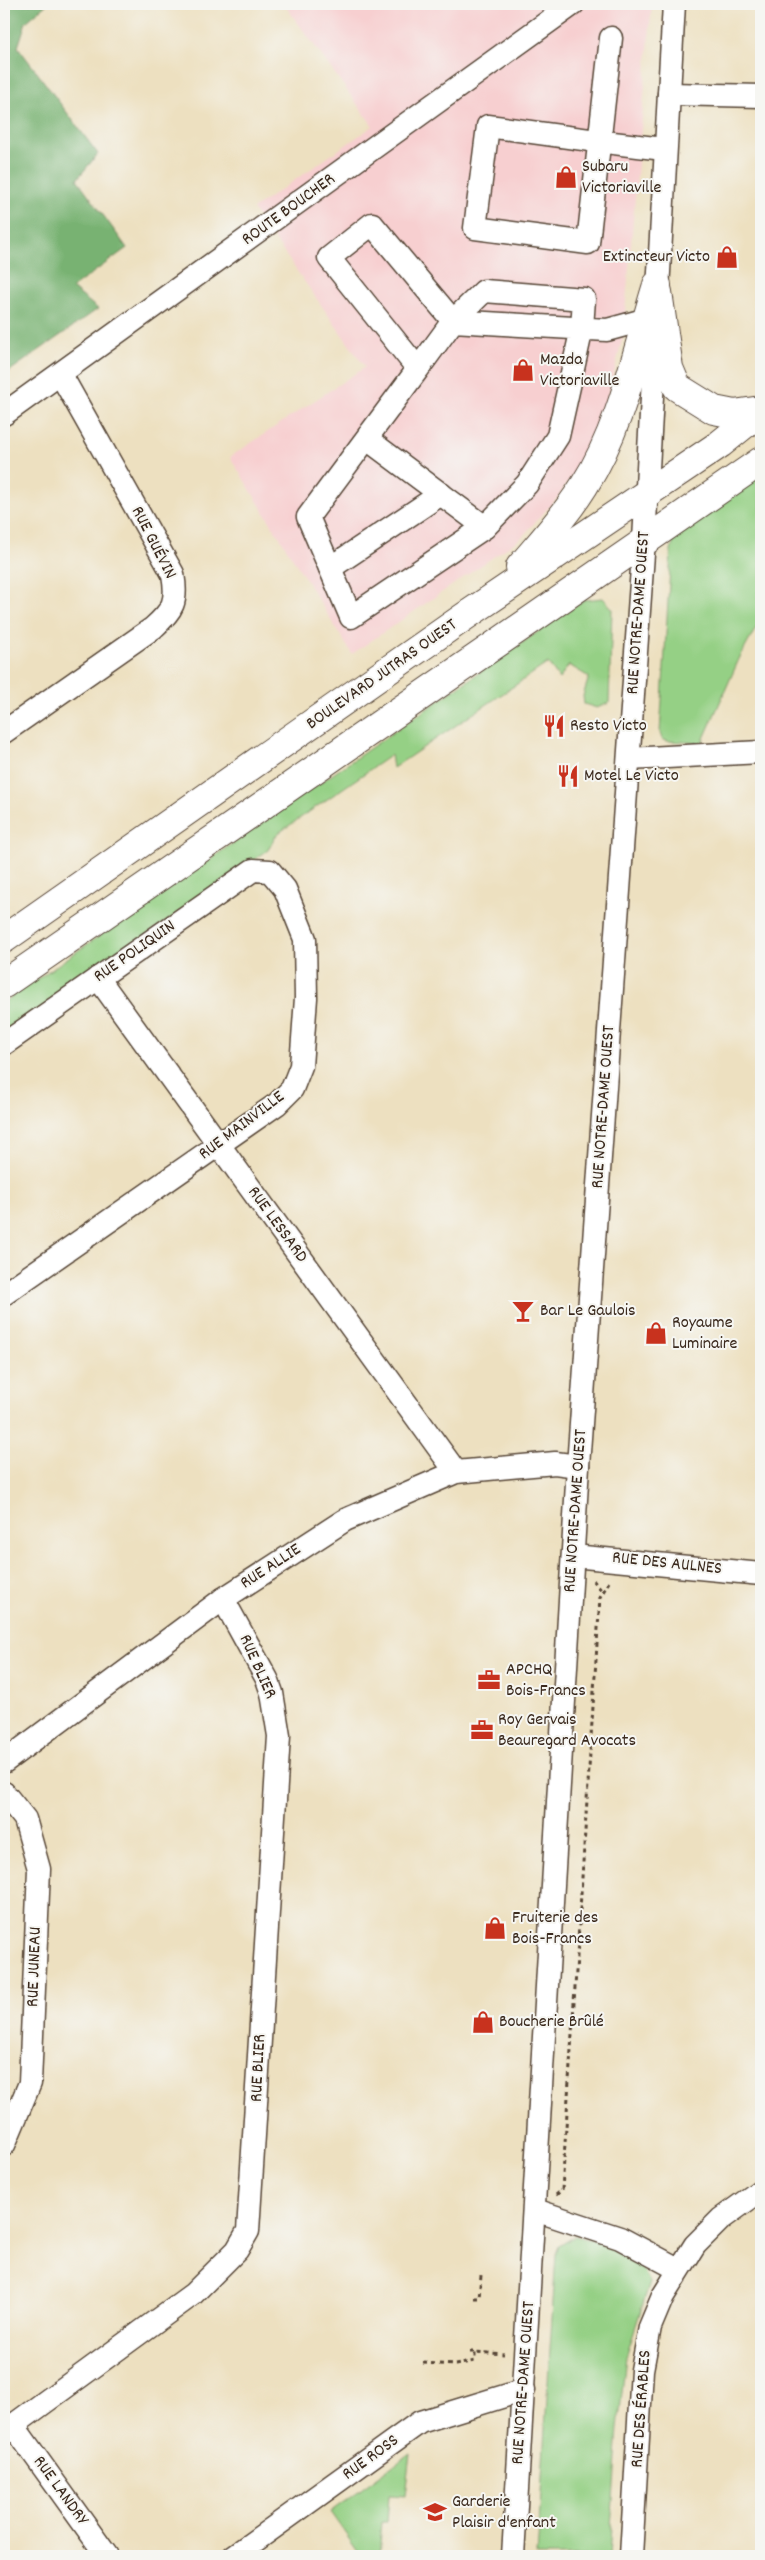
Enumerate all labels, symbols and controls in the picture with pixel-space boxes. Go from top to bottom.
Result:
place label: Subaru Victoriaville [582,155,662,201]
shop icon: Subaru Victoriaville [553,164,579,190]
street label: ROUTE BOUCHER [237,168,341,252]
shop icon: Extincteur Victo [714,244,740,270]
place label: Extincteur Victo [603,245,710,270]
place label: Mazda Victoriaville [540,348,620,394]
shop icon: Mazda Victoriaville [510,357,536,383]
street label: RUE GUÉVIN [124,502,182,584]
street label: RUE NOTRE-DAME OUEST [621,531,657,695]
street label: BOULEVARD JUTRAS OUEST [301,613,463,737]
restaurant icon: Resto Victo [541,713,567,739]
place label: Resto Victo [570,714,647,739]
restaurant icon: Motel Le Victo [555,763,581,789]
place label: Motel Le Victo [584,764,679,789]
street label: RUE POLIQUIN [89,915,181,989]
street label: RUE NOTRE-DAME OUEST [586,1025,622,1189]
street label: RUE MAINVILLE [194,1085,290,1167]
street label: RUE LESSARD [241,1182,313,1268]
bar icon: Bar Le Gaulois [510,1298,536,1324]
place label: Bar Le Gaulois [540,1299,636,1324]
place label: Royaume Luminaire [672,1311,738,1357]
shop icon: Royaume Luminaire [643,1320,669,1346]
street label: RUE NOTRE-DAME OUEST [558,1429,594,1593]
street label: RUE ALLIE [236,1538,306,1596]
street label: RUE DES AULNES [611,1546,723,1582]
street label: RUE BLIER [232,1631,282,1703]
place label: APCHQ Bois-Francs [506,1658,586,1704]
office icon: APCHQ Bois-Francs [476,1667,502,1693]
place label: Roy Gervais Beauregard Avocats [498,1708,636,1754]
office icon: Roy Gervais Beauregard Avocats [469,1717,495,1743]
place label: Fruiterie des Bois-Francs [512,1906,598,1952]
shop icon: Fruiterie des Bois-Francs [482,1915,508,1941]
street label: RUE JUNEAU [21,1926,49,2008]
shop icon: Boucherie Brûlé [470,2009,496,2035]
place label: Boucherie Brûlé [499,2010,604,2035]
street label: RUE BLIER [245,2033,273,2103]
street label: RUE NOTRE-DAME OUEST [506,2301,542,2465]
street label: RUE DES ÉRABLES [625,2349,659,2469]
street label: RUE ROSS [337,2429,405,2487]
street label: RUE LANDRY [26,2451,95,2532]
place label: Garderie Plaisir d'enfant [452,2490,556,2536]
school or university icon: Garderie Plaisir d'enfant [422,2499,448,2525]

